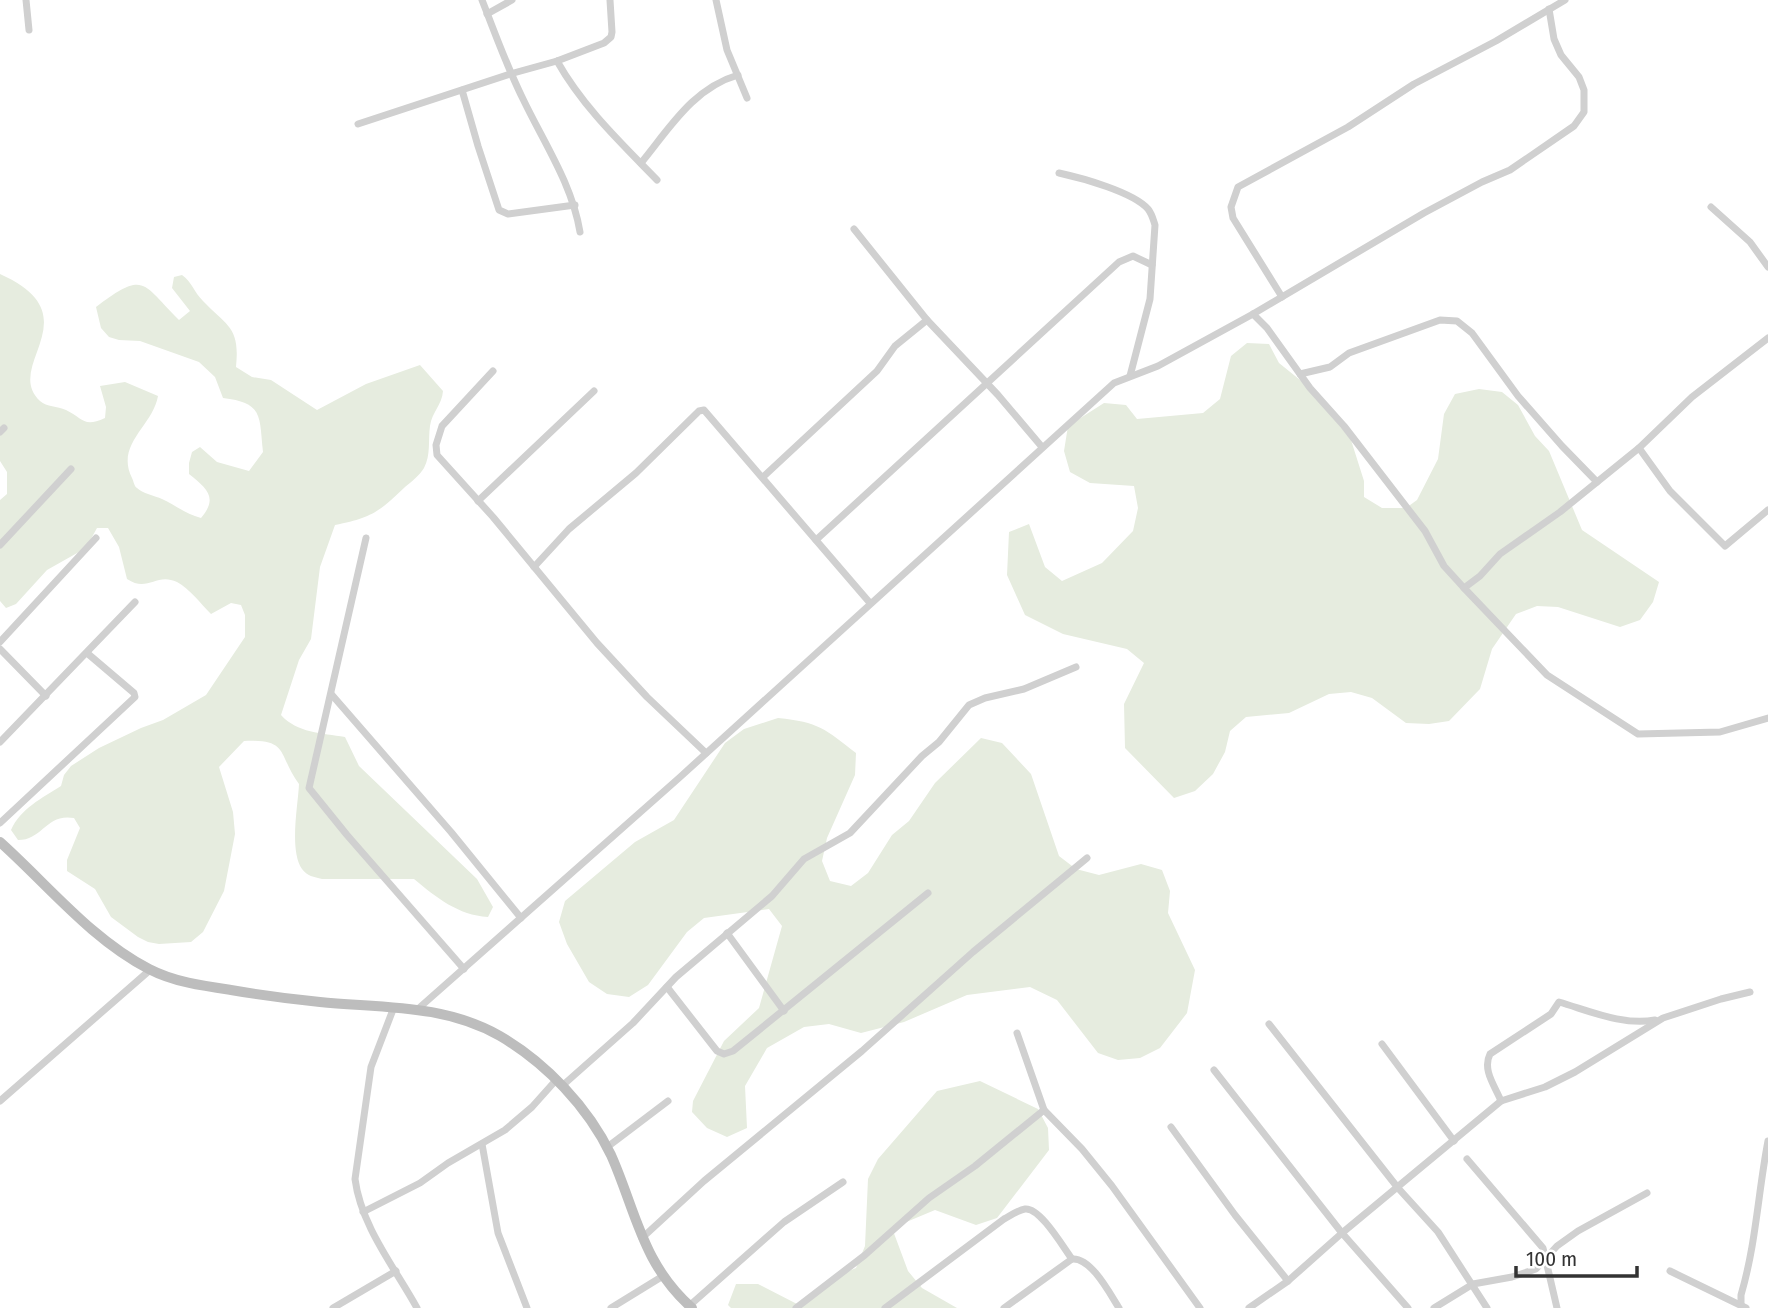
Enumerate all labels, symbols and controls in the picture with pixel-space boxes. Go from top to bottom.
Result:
scale bar [1516,1234,1637,1278]
text: 100 m [1526,1246,1577,1272]

